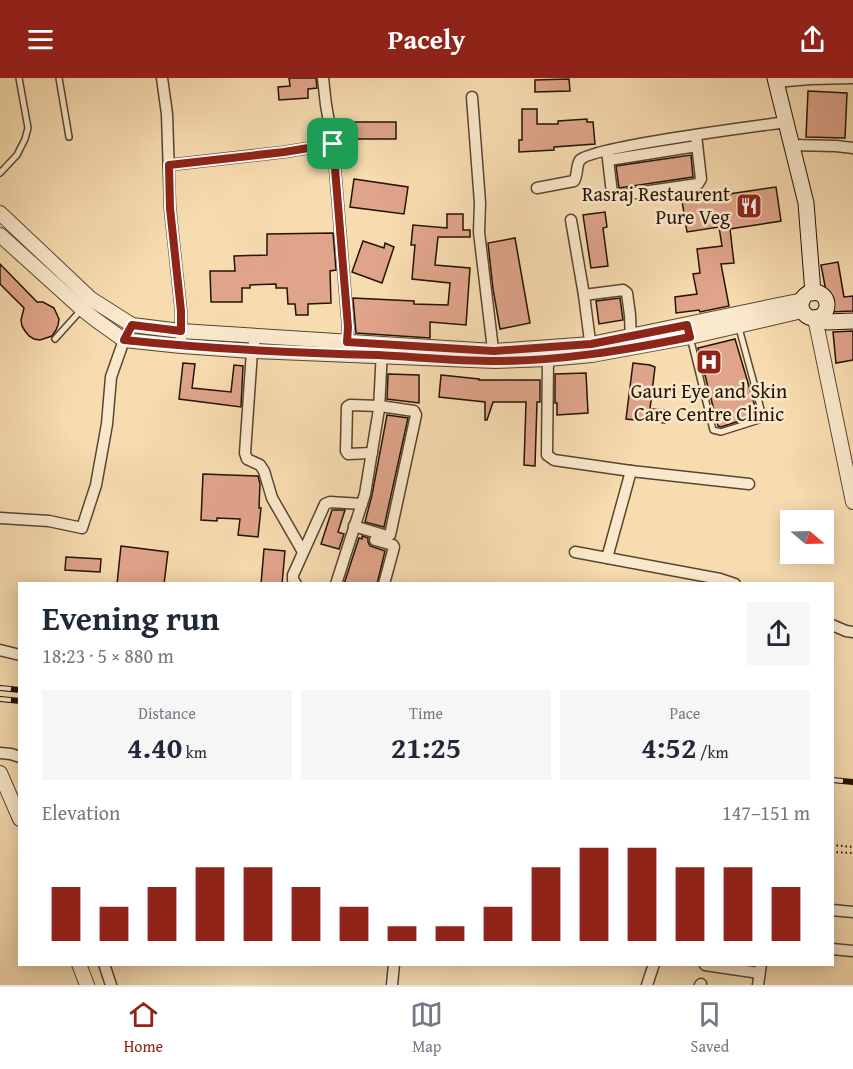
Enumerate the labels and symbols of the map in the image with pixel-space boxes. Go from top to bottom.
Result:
pin [307,118,358,169]
place label: Rasraj Restaurent Pure Veg [582,179,730,231]
restaurant icon: Rasraj Restaurent Pure Veg [734,191,764,221]
hospital icon: Gauri Eye and Skin Care Centre Clinic [694,347,724,377]
place label: Gauri Eye and Skin Care Centre Clinic [631,376,787,428]
north arrow [780,510,834,564]

